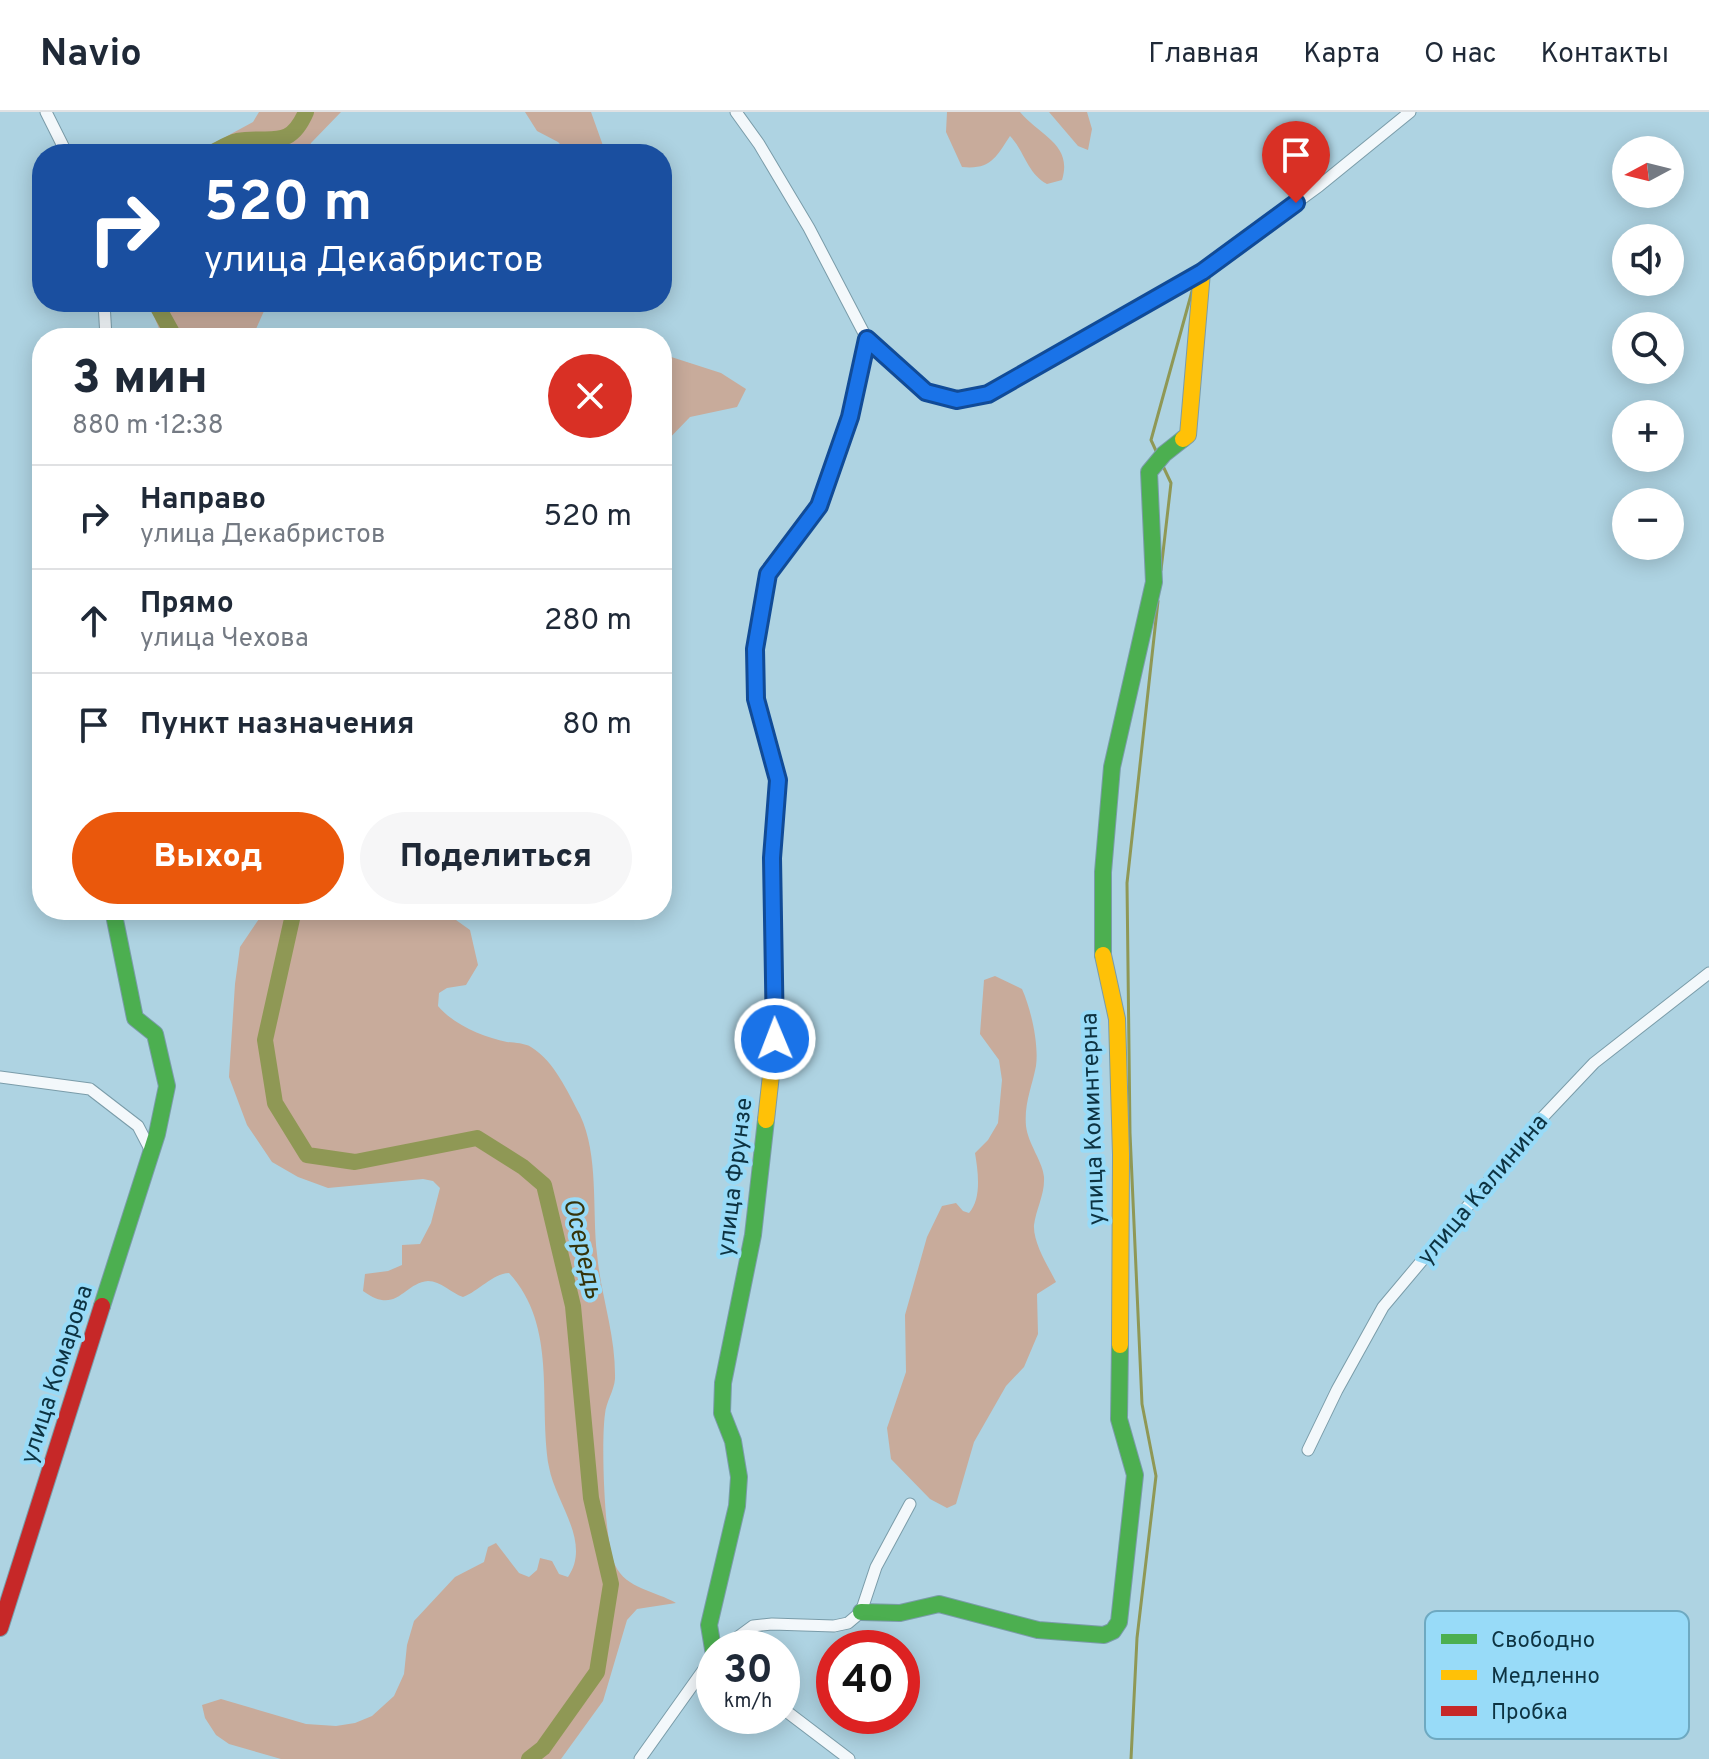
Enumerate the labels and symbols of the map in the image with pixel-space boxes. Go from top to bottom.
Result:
pin [1262,121,1330,203]
north arrow [1612,136,1684,208]
position arrow [733,997,817,1081]
street label: улица Коминтерна [1075,1012,1113,1226]
street label: улица Фрунзе [711,1096,761,1258]
street label: улица Калинина [1412,1109,1555,1272]
water label: Осередь [554,1195,609,1302]
street label: улица Комарова [15,1282,101,1468]
legend [1425,1611,1689,1739]
text: Свободно [1491,1628,1595,1655]
speed limit sign: 40 [816,1630,920,1734]
text: Медленно [1491,1664,1600,1691]
text: Пробка [1491,1700,1568,1727]

